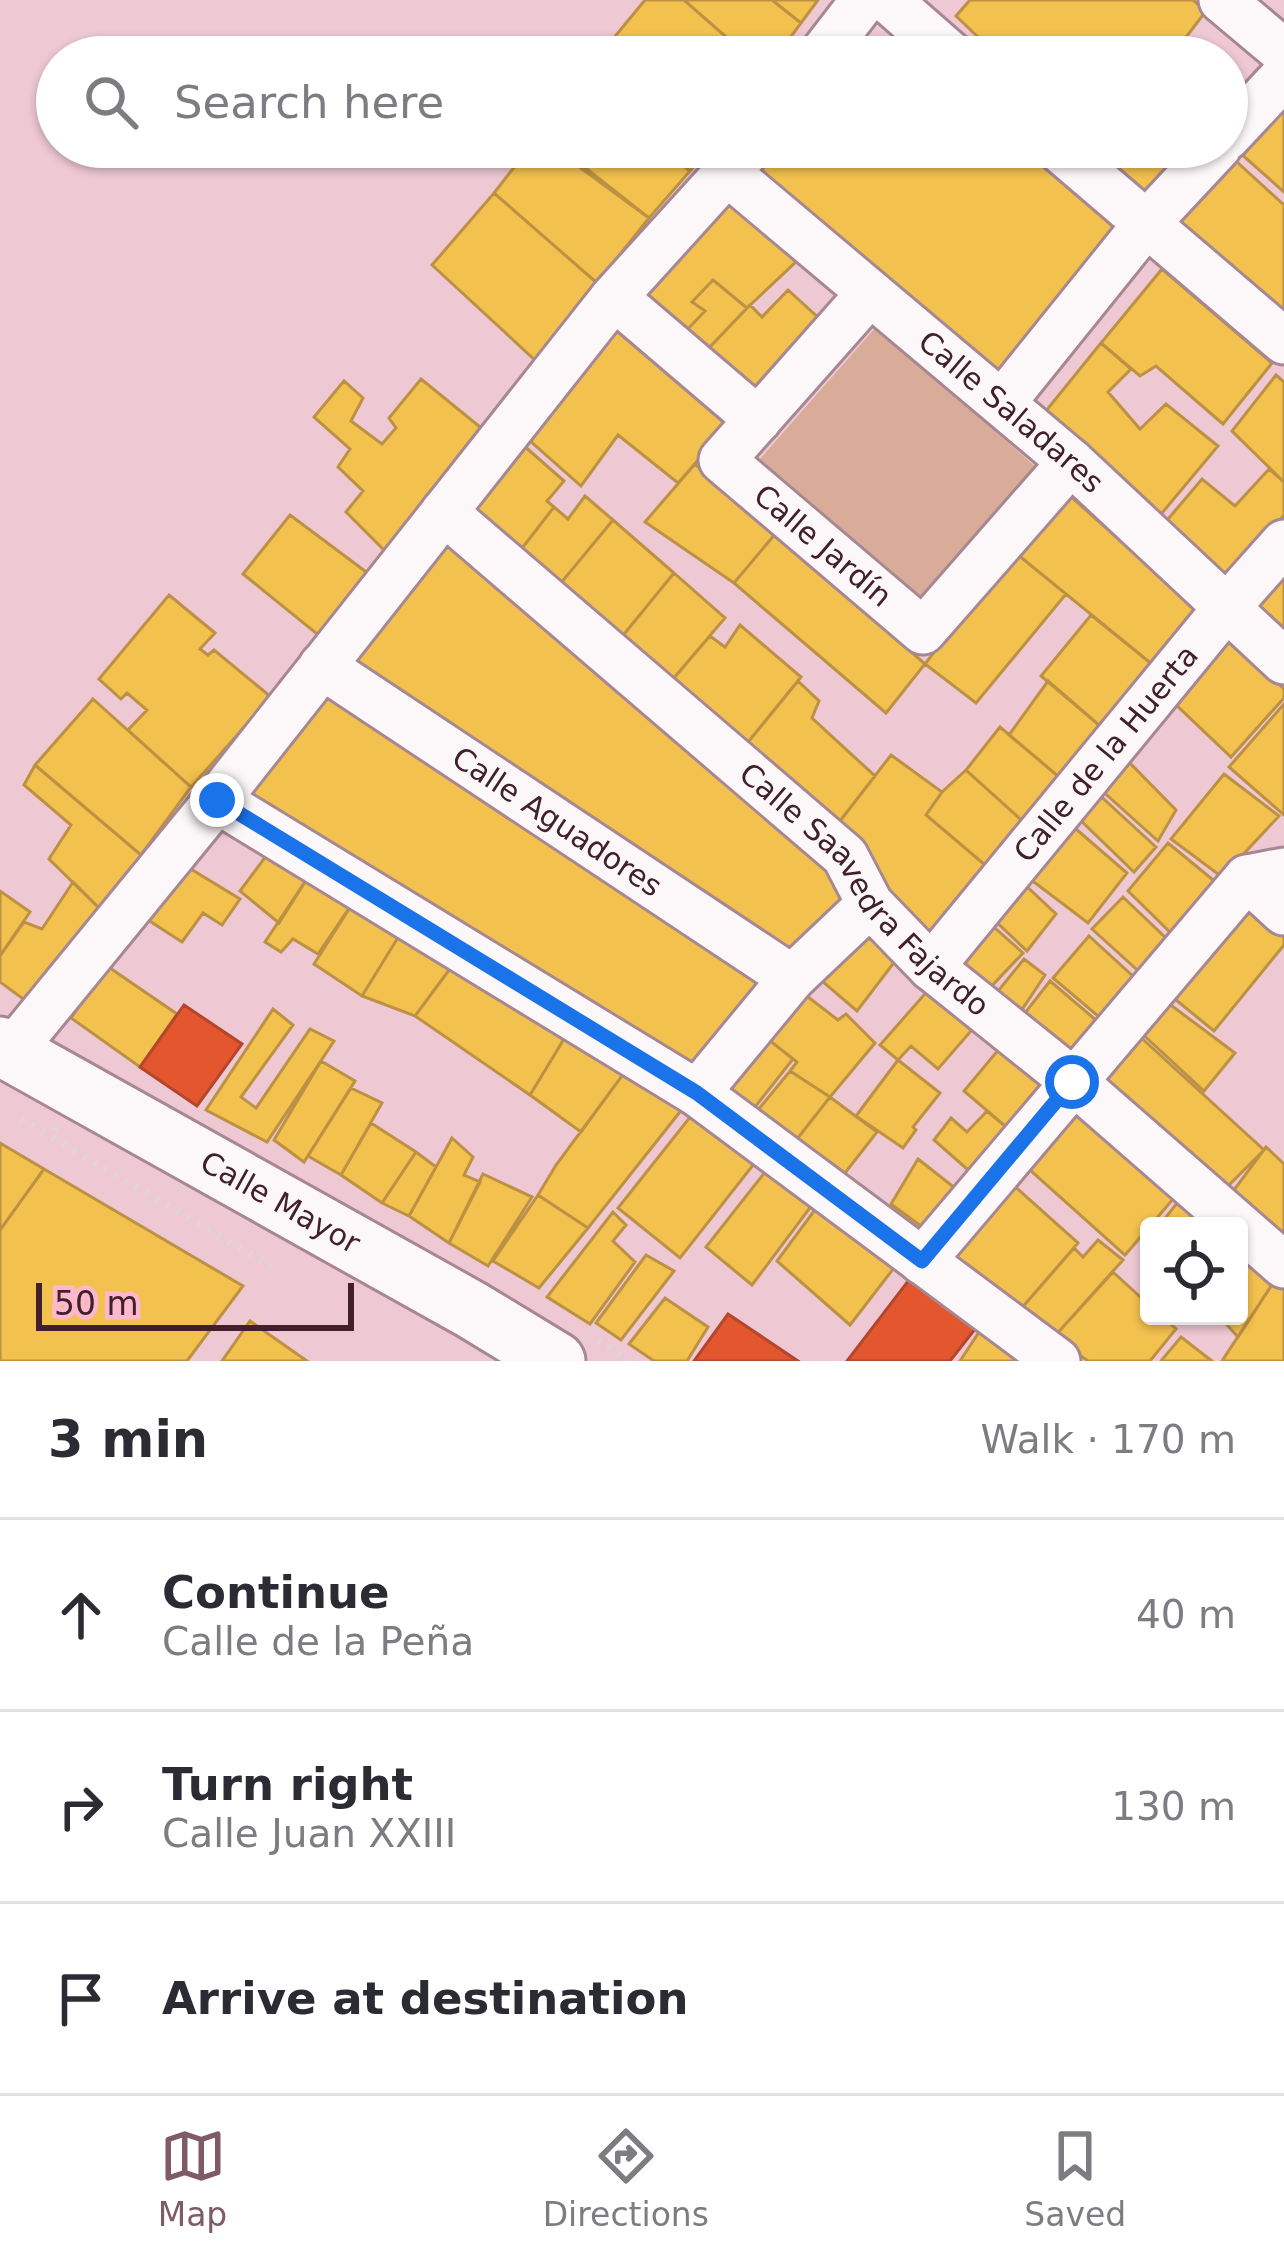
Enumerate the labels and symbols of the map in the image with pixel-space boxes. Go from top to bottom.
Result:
street label: Calle Saladares [912,323,1111,500]
street label: Calle Jardín [747,477,899,614]
street label: Calle de la Huerta [1007,638,1205,869]
street label: Calle Aguadores [446,739,669,904]
street label: Calle Saavedra Fajardo [733,755,996,1023]
route end [190,773,244,827]
route start [1045,1055,1099,1109]
street label: Calle Mayor [195,1144,367,1261]
scale bar [36,1277,354,1330]

